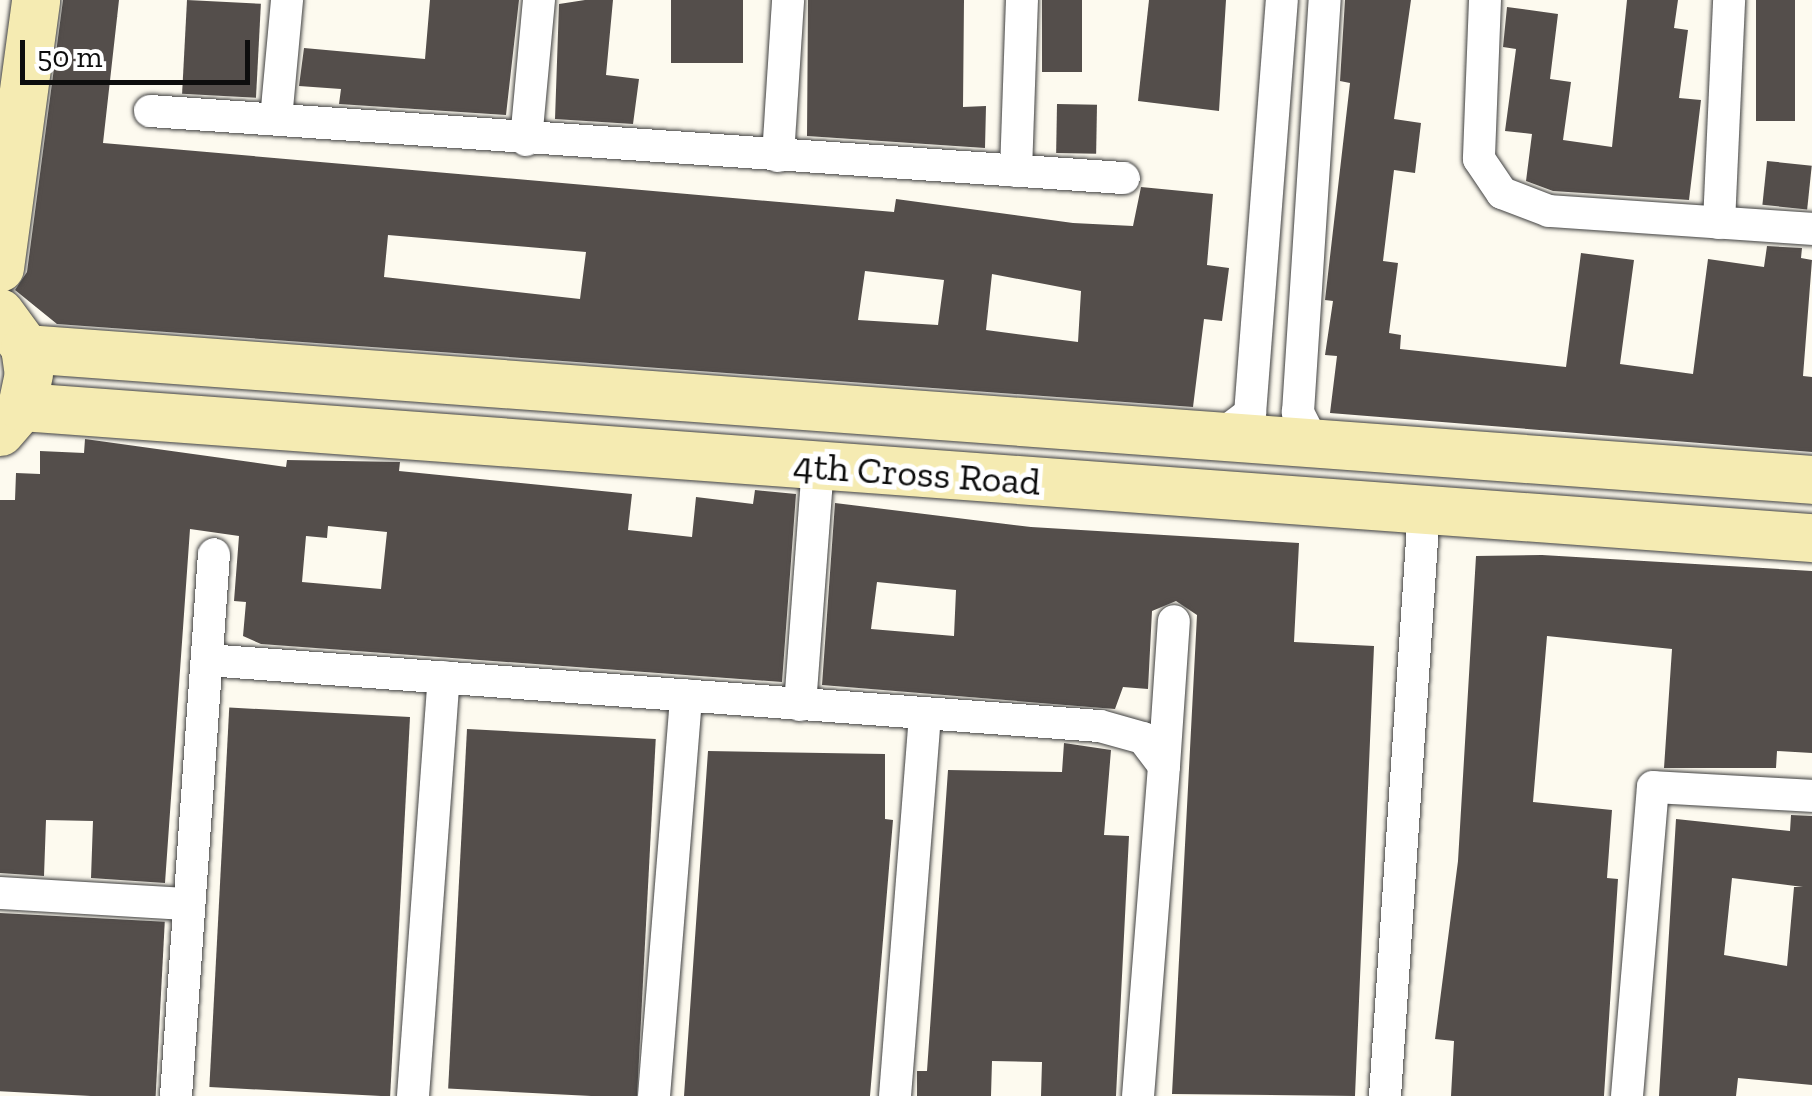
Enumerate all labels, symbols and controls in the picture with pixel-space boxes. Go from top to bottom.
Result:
scale bar [25,20,255,82]
text: 50 m [37,39,102,75]
street label: 4th Cross Road [792,443,1042,505]

